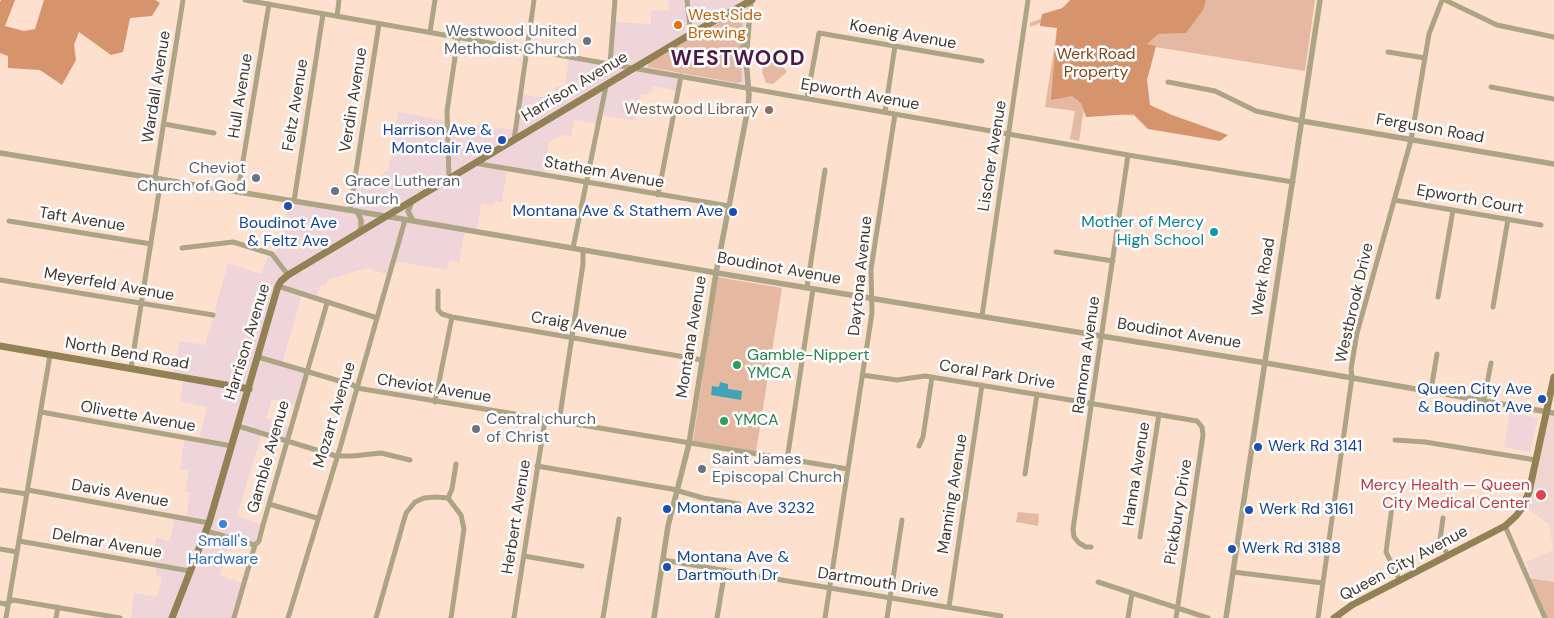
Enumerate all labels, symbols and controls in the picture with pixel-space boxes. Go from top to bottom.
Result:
place label: West Side Brewing [688,6,762,44]
street label: Koenig Avenue [848,16,958,54]
marker: West Side Brewing [672,19,684,31]
place label: Westwood United Methodist Church [444,22,577,60]
street label: Wardall Avenue [139,29,175,145]
marker: Westwood United Methodist Church [581,35,593,47]
park label: Werk Road Property [1056,45,1136,83]
street label: Verdin Avenue [336,46,372,154]
district label: WESTWOOD [669,46,807,72]
street label: Harrison Avenue [518,48,632,126]
street label: Hull Avenue [225,52,257,140]
street label: Feltz Avenue [279,58,313,152]
street label: Epworth Avenue [799,75,921,115]
street label: Lischer Avenue [975,99,1011,213]
place label: Westwood Library [624,100,759,120]
marker: Westwood Library [763,104,775,116]
street label: Ferguson Road [1374,110,1486,148]
place label: Harrison Ave & Montclair Ave [383,121,492,159]
marker: Harrison Ave & Montclair Ave [496,134,508,146]
street label: Stathem Avenue [543,153,665,193]
place label: Cheviot Church of God [137,159,246,197]
marker: Cheviot Church of God [250,172,262,184]
place label: Grace Lutheran Church [345,172,460,210]
street label: Epworth Court [1415,181,1525,219]
marker: Grace Lutheran Church [329,185,341,197]
marker: Boudinot Ave & Feltz Ave [282,200,294,212]
place label: Montana Ave & Stathem Ave [513,202,723,222]
street label: Taft Avenue [38,204,126,236]
marker: Montana Ave & Stathem Ave [727,206,739,218]
place label: Mother of Mercy High School [1081,213,1204,251]
place label: Boudinot Ave & Feltz Ave [239,214,337,252]
street label: Daytona Avenue [845,215,877,337]
marker: Mother of Mercy High School [1208,226,1220,238]
street label: Werk Road [1248,236,1280,318]
street label: Westbrook Drive [1332,241,1378,365]
street label: Boudinot Avenue [716,249,842,289]
street label: Meyerfeld Avenue [42,264,176,306]
street label: Montana Avenue [673,274,711,400]
street label: Harrison Avenue [221,282,275,402]
street label: Ramona Avenue [1069,295,1105,415]
street label: Craig Avenue [529,308,629,344]
street label: Boudinot Avenue [1116,315,1242,353]
street label: North Bend Road [63,334,191,374]
place label: Gamble-Nippert YMCA [747,346,870,384]
street label: Coral Park Drive [938,356,1056,394]
marker: Gamble-Nippert YMCA [731,359,743,371]
street label: Mozart Avenue [310,360,360,470]
street label: Cheviot Avenue [375,370,493,408]
place label: Queen City Ave & Boudinot Ave [1417,380,1532,418]
marker: Queen City Ave & Boudinot Ave [1536,393,1548,405]
street label: Olivette Avenue [79,397,197,437]
street label: Gamble Avenue [244,398,294,516]
place label: Central church of Christ [486,410,596,448]
place label: YMCA [734,411,779,431]
marker: YMCA [718,415,730,427]
street label: Hanna Avenue [1119,420,1155,528]
marker: Central church of Christ [470,423,482,435]
street label: Manning Avenue [934,433,972,555]
place label: Werk Rd 3141 [1268,437,1362,457]
marker: Werk Rd 3141 [1252,441,1264,453]
place label: Saint James Episcopal Church [712,450,842,488]
street label: Herbert Avenue [498,458,536,576]
street label: Pickbury Drive [1161,458,1197,566]
marker: Saint James Episcopal Church [696,463,708,475]
street label: Davis Avenue [70,476,170,512]
place label: Mercy Health — Queen City Medical Center [1360,476,1530,514]
marker: Mercy Health — Queen City Medical Center [1534,488,1548,502]
place label: Montana Ave 3232 [677,499,815,519]
place label: Werk Rd 3161 [1259,500,1354,520]
marker: Montana Ave 3232 [661,503,673,515]
marker: Werk Rd 3161 [1243,504,1255,516]
marker: Small's Hardware [217,518,229,530]
street label: Queen City Avenue [1337,522,1471,606]
street label: Delmar Avenue [51,525,163,563]
place label: Small's Hardware [188,532,258,570]
place label: Werk Rd 3188 [1242,539,1341,559]
marker: Werk Rd 3188 [1226,543,1238,555]
place label: Montana Ave & Dartmouth Dr [677,548,789,586]
marker: Montana Ave & Dartmouth Dr [661,561,673,573]
street label: Dartmouth Drive [816,564,940,602]

